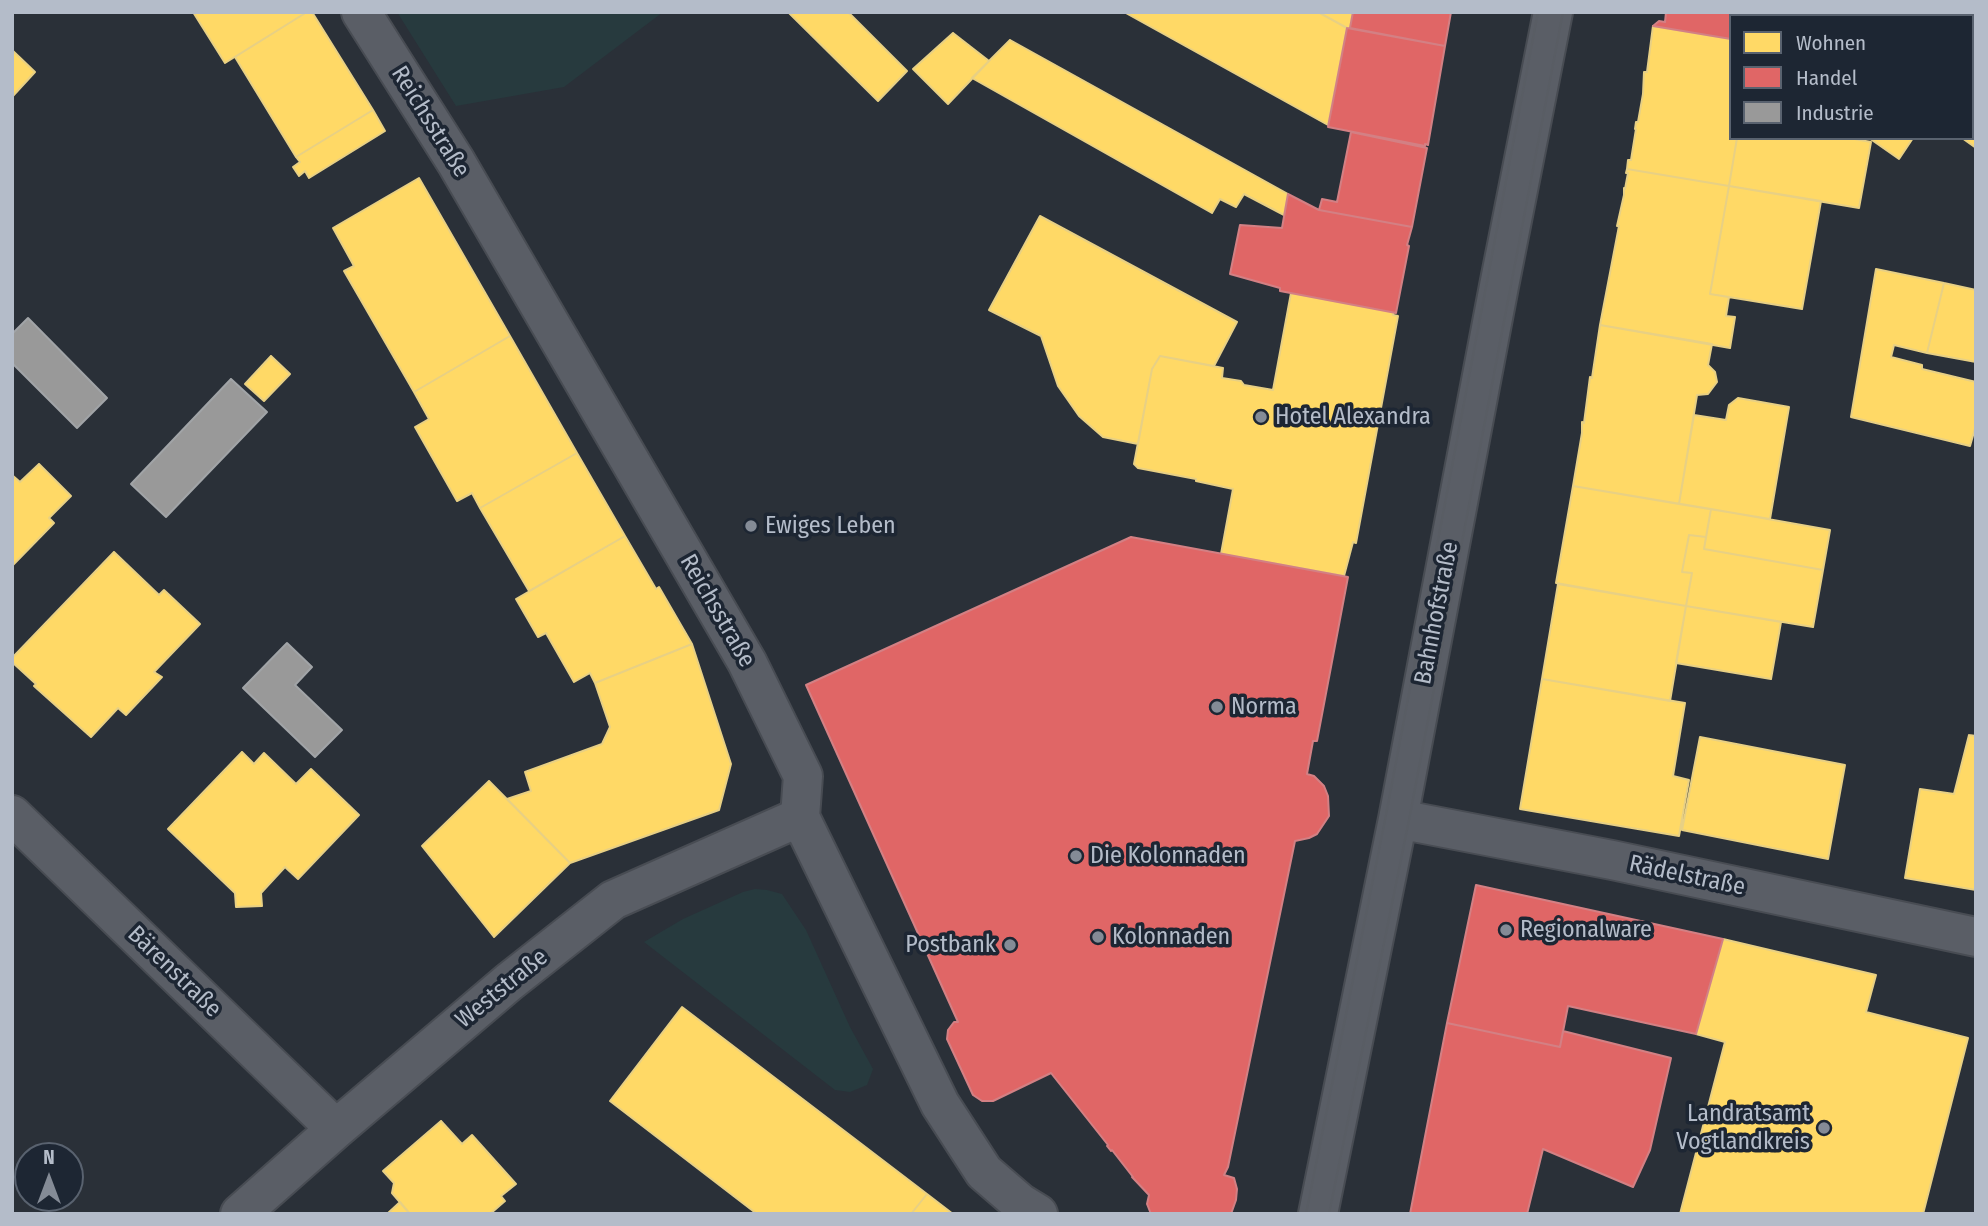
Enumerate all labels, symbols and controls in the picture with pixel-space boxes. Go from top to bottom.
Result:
legend [1729,14,1974,140]
text: Wohnen [1796,30,1866,56]
street label: Reichsstraße [384,61,476,183]
text: Handel [1796,65,1857,91]
text: Industrie [1796,100,1874,126]
place label: Hotel Alexandra [1275,403,1431,431]
marker: Hotel Alexandra [1253,409,1269,425]
place label: Ewiges Leben [765,512,896,540]
marker: Ewiges Leben [743,518,759,534]
street label: Bahnhofstraße [1409,539,1465,687]
street label: Reichsstraße [673,549,761,673]
place label: Norma [1231,693,1297,721]
marker: Norma [1209,699,1225,715]
place label: Die Kolonnaden [1090,842,1246,870]
marker: Die Kolonnaden [1068,848,1084,864]
street label: Rädelstraße [1626,850,1748,902]
place label: Regionalware [1520,916,1652,944]
street label: Bärenstraße [121,920,227,1024]
marker: Regionalware [1498,922,1514,938]
place label: Kolonnaden [1112,923,1230,951]
marker: Kolonnaden [1090,929,1106,945]
place label: Postbank [905,931,996,959]
marker: Postbank [1002,937,1018,953]
street label: Weststraße [450,943,554,1035]
place label: Landratsamt Vogtlandkreis [1676,1100,1810,1156]
marker: Landratsamt Vogtlandkreis [1816,1120,1832,1136]
north arrow [14,1142,84,1212]
text: N [43,1146,55,1169]

